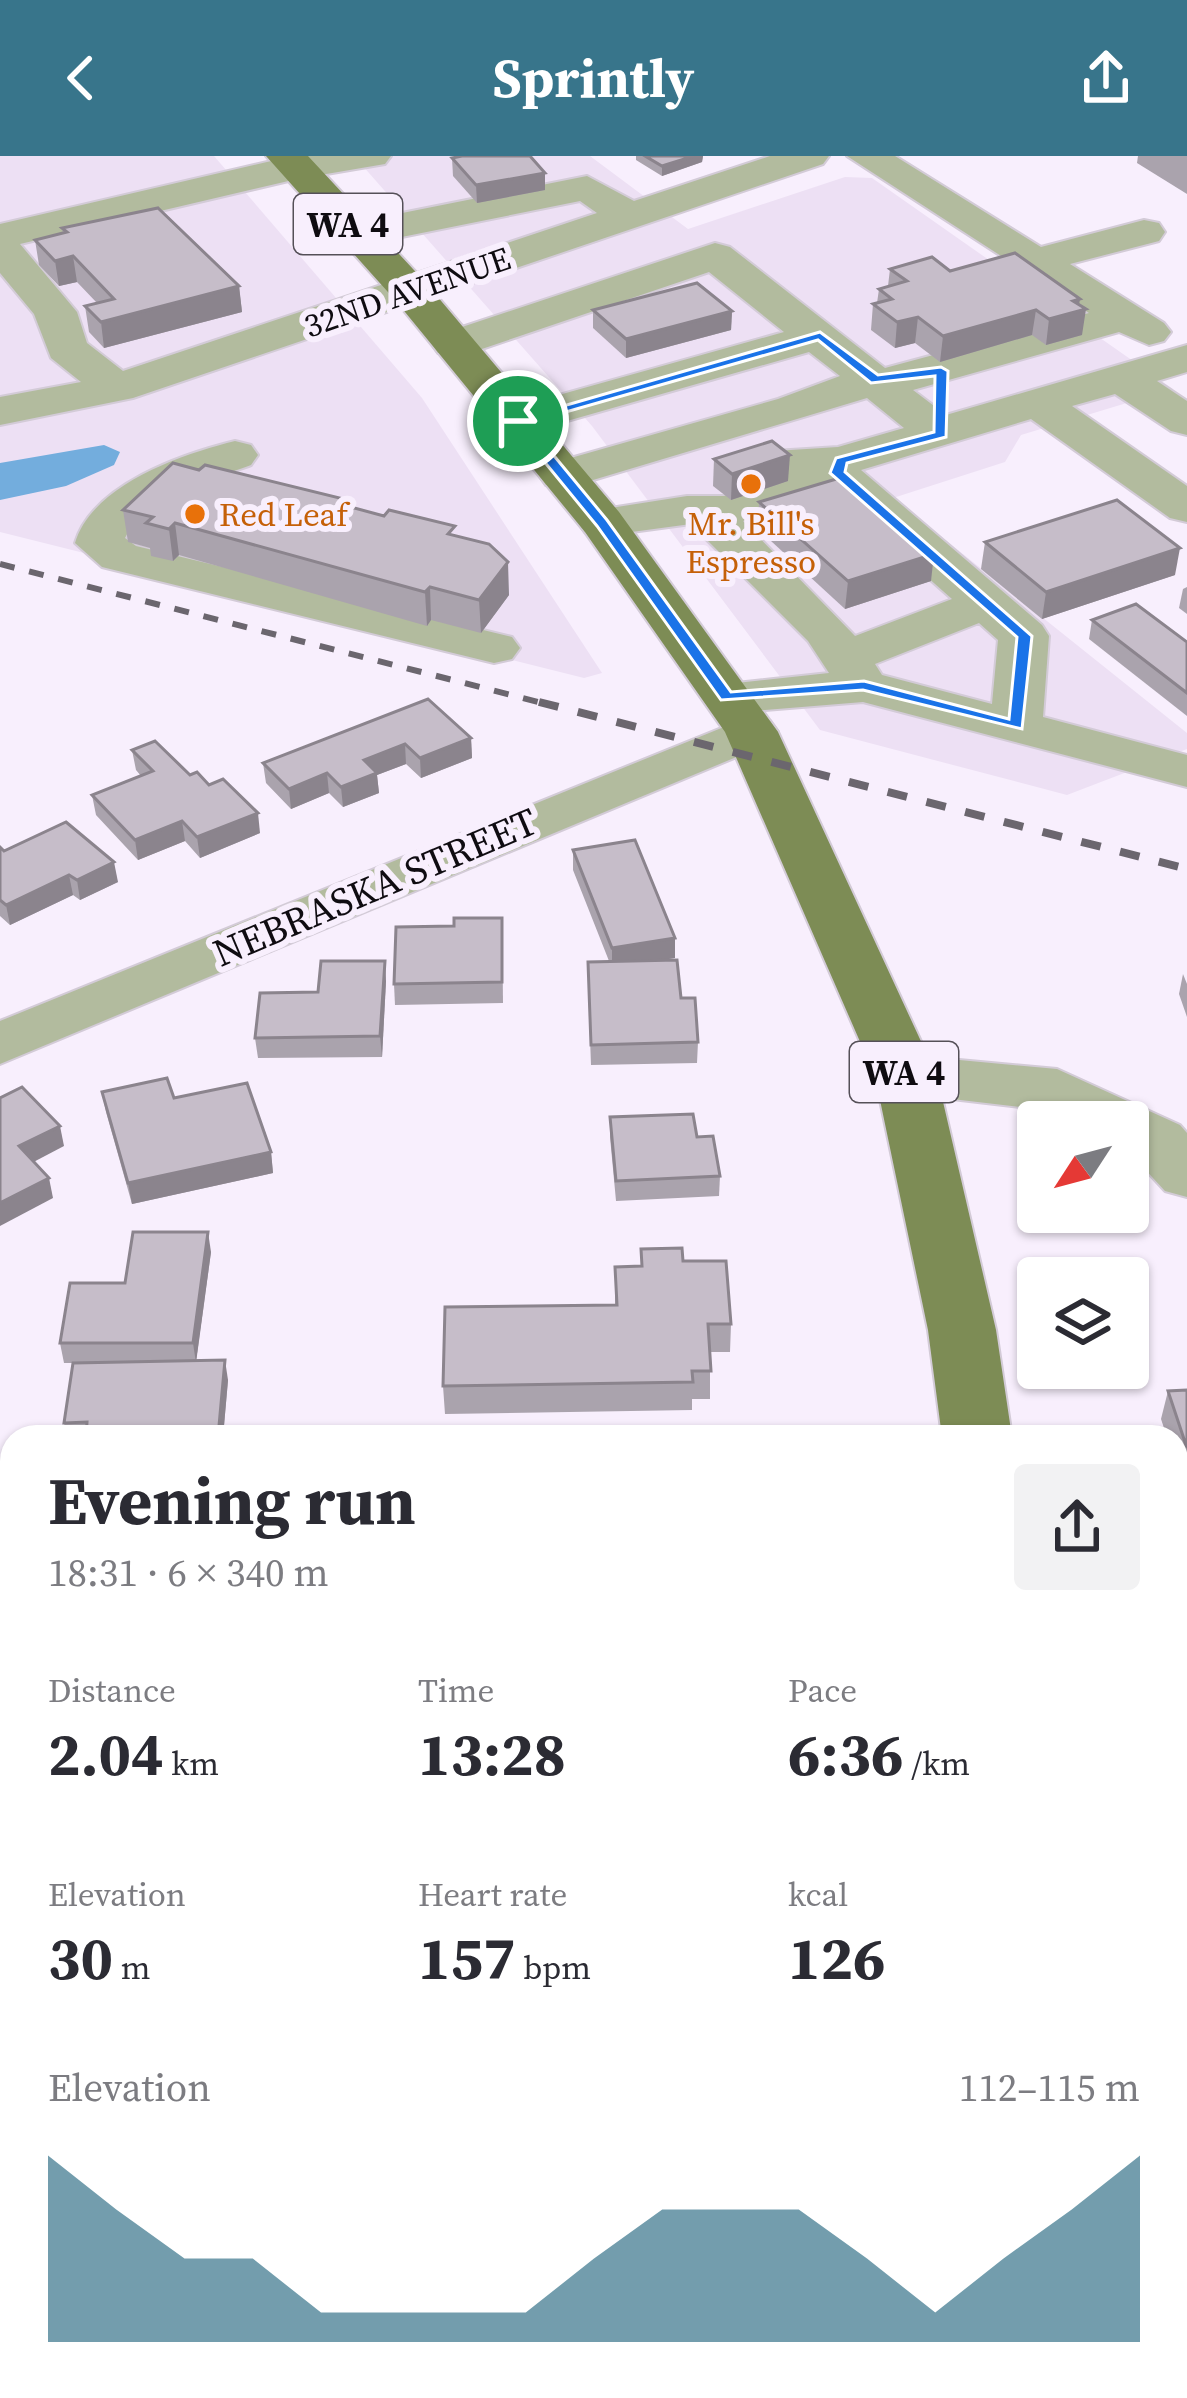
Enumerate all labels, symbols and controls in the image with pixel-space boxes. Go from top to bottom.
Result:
text: Sprintly [493,41,694,115]
icon: back [48,45,114,111]
icon: share [1073,45,1139,111]
road number: WA 4 [294,194,402,254]
street label: 32ND AVENUE [298,236,516,348]
pin [467,370,569,472]
icon: arrive [485,388,551,454]
marker: Mr. Bill's Espresso [738,471,764,497]
place label: Red Leaf [219,492,351,537]
marker: Red Leaf [182,501,208,527]
place label: Mr. Bill's Espresso [686,501,816,584]
street label: NEBRASKA STREET [205,795,545,979]
road number: WA 4 [850,1042,958,1102]
north arrow [1017,1101,1149,1233]
map controls [1017,1101,1149,1389]
button: layers [1017,1257,1149,1389]
text: Evening run [48,1456,416,1546]
button: share [1014,1464,1140,1590]
text: 18:31 · 6 × 340 m [48,1546,329,1599]
text: Distance [48,1668,176,1713]
text: Time [418,1668,494,1713]
text: Pace [788,1668,857,1713]
text: 2.04 [48,1713,164,1795]
text: 13:28 [418,1713,566,1795]
text: 6:36 [788,1713,904,1795]
text: km [164,1741,219,1786]
text: /km [904,1741,970,1786]
text: Elevation [48,1872,186,1917]
text: Heart rate [418,1872,567,1917]
text: kcal [788,1872,848,1917]
text: 30 [48,1917,113,1999]
text: 157 [418,1917,516,1999]
text: 126 [788,1917,886,1999]
text: m [113,1945,150,1990]
text: bpm [516,1945,591,1990]
text: Elevation [48,2061,211,2114]
text: 112–115 m [959,2061,1140,2114]

